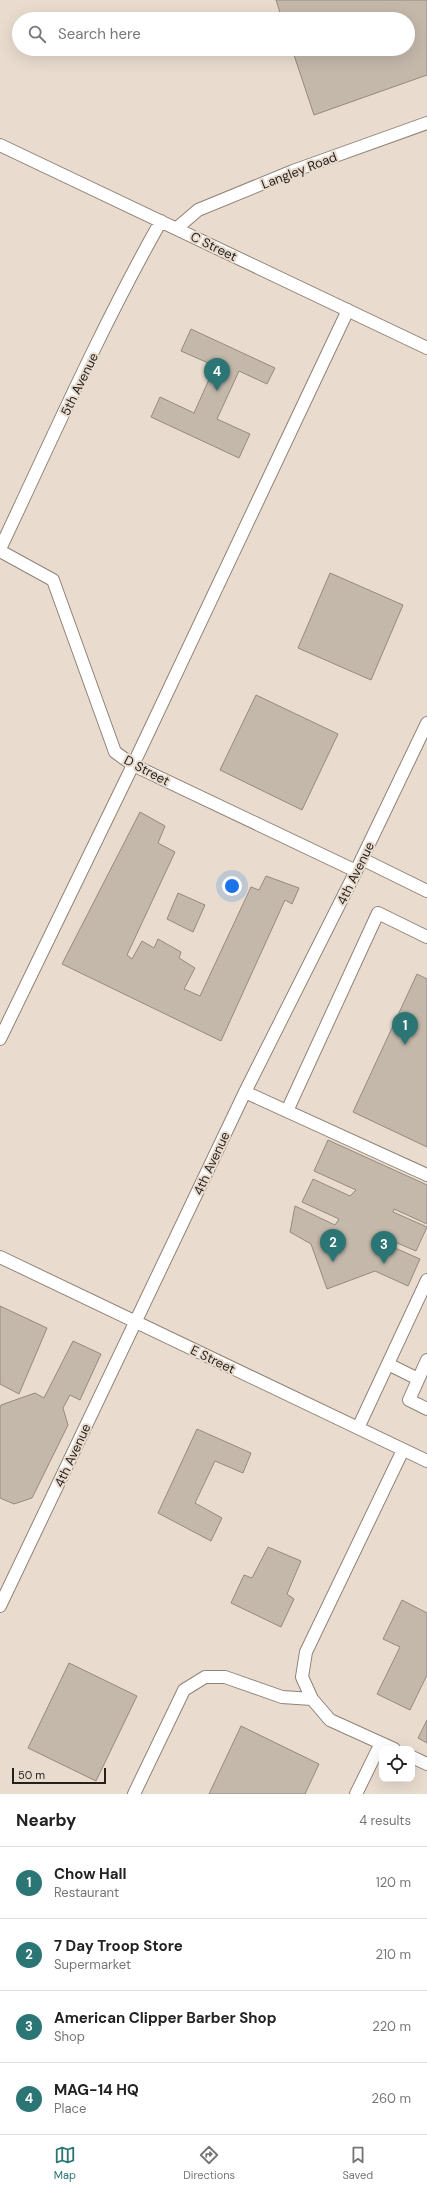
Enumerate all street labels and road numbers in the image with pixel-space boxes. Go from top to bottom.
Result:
street label: Langley Road [259,148,339,193]
street label: C Street [188,228,240,265]
street label: 5th Avenue [57,350,102,419]
street label: D Street [121,751,172,790]
street label: 4th Avenue [333,839,378,908]
street label: 4th Avenue [189,1129,234,1198]
street label: E Street [188,1341,238,1378]
street label: 4th Avenue [50,1421,95,1490]

